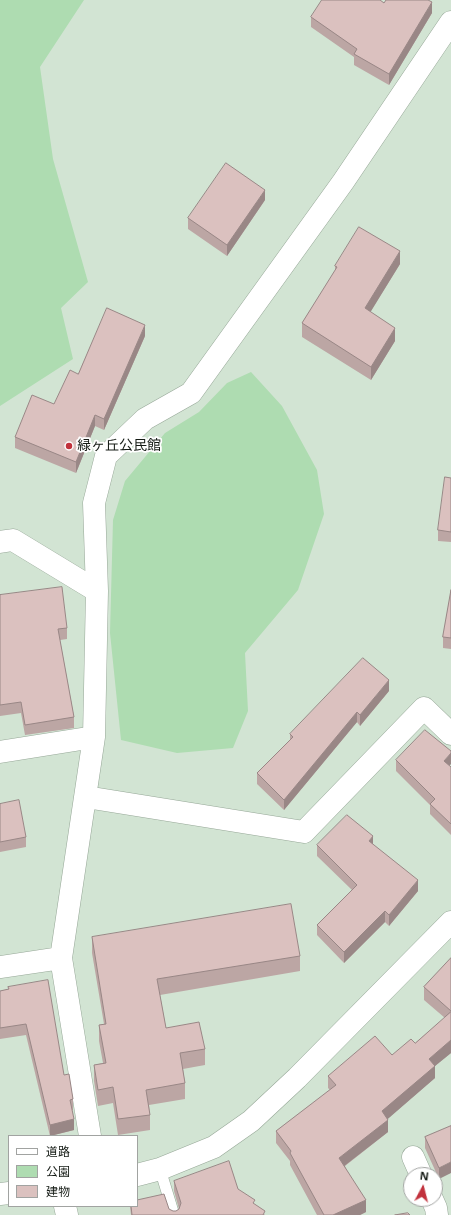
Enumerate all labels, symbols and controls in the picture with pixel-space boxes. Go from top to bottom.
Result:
place label: 緑ヶ丘公民館 [77,438,161,454]
marker: 緑ヶ丘公民館 [64,441,74,451]
legend [8,1135,138,1207]
text: 道路 [46,1143,70,1160]
text: 公園 [46,1163,70,1180]
north arrow [403,1167,443,1207]
text: N [419,1168,430,1184]
text: 建物 [46,1183,70,1200]

